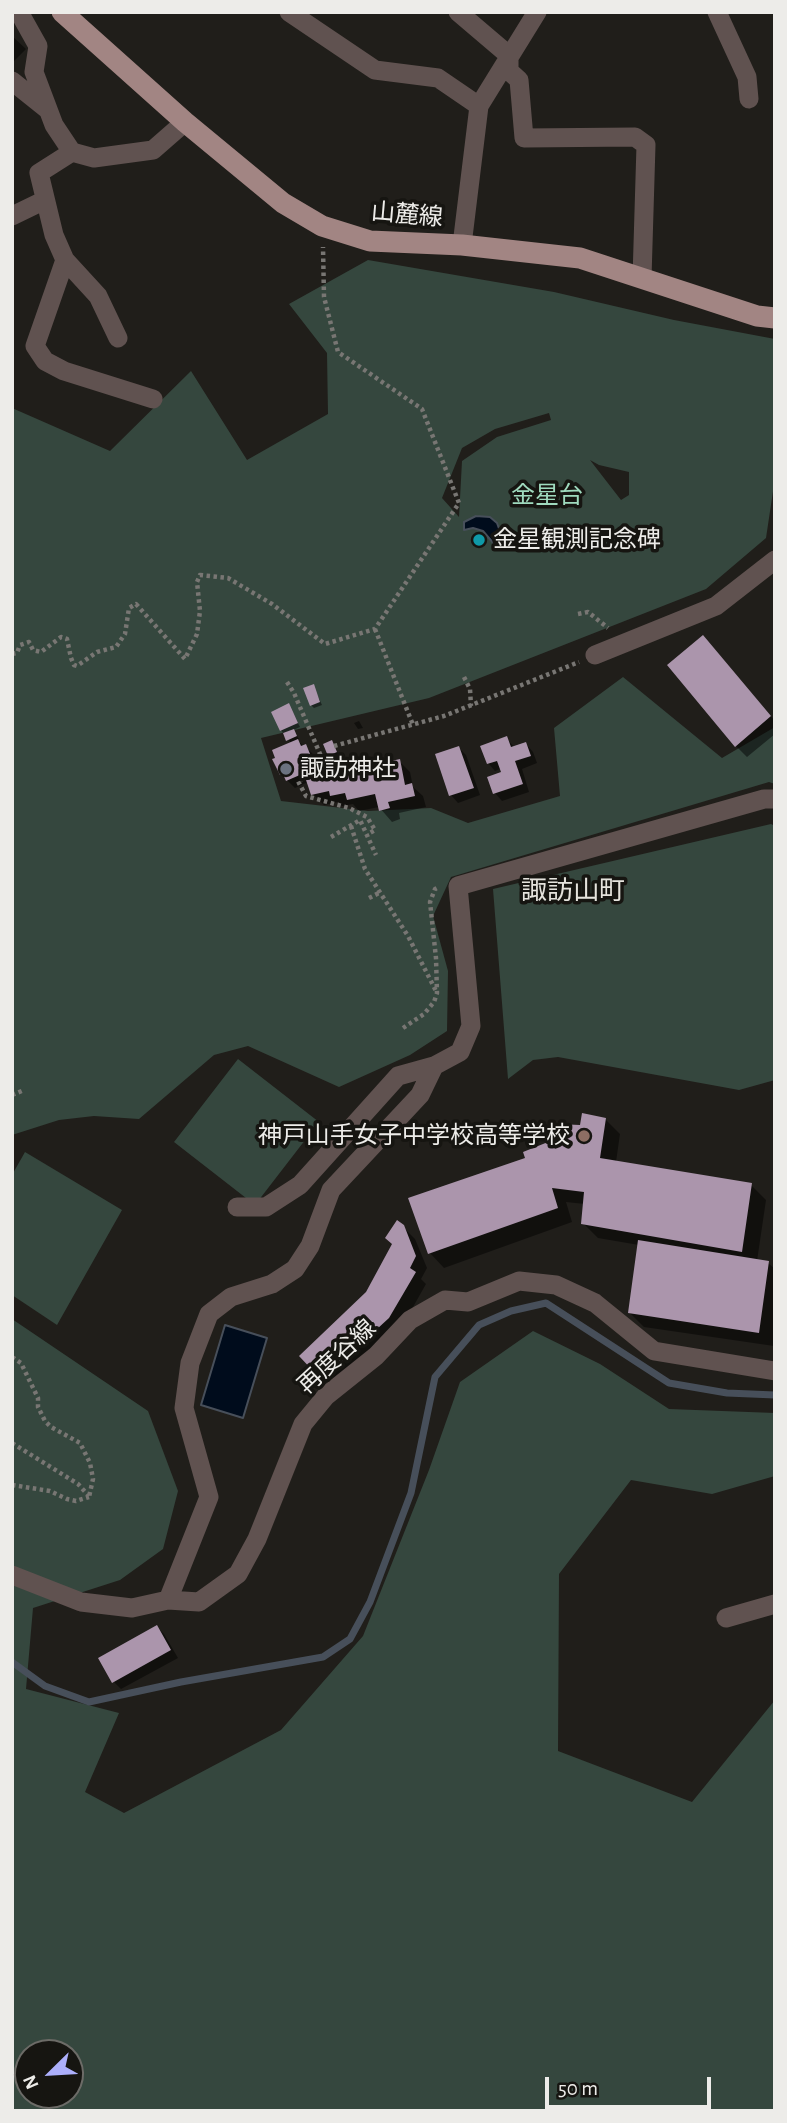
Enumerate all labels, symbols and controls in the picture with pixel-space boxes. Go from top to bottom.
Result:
street label: 山麓線 [370,198,444,232]
park label: 金星台 [511,482,583,510]
place label: 金星観測記念碑 [493,526,661,554]
marker: 金星観測記念碑 [471,532,487,548]
place label: 諏訪神社 [300,755,396,783]
marker: 諏訪神社 [278,761,294,777]
district label: 諏訪山町 [521,875,625,907]
place label: 神戸山手女子中学校高等学校 [258,1122,570,1150]
marker: 神戸山手女子中学校高等学校 [576,1128,592,1144]
street label: 再度谷線 [292,1314,382,1400]
north arrow [14,2039,84,2109]
scale bar [549,2064,715,2108]
text: N [20,2072,43,2092]
text: 50 m [558,2078,598,2099]

